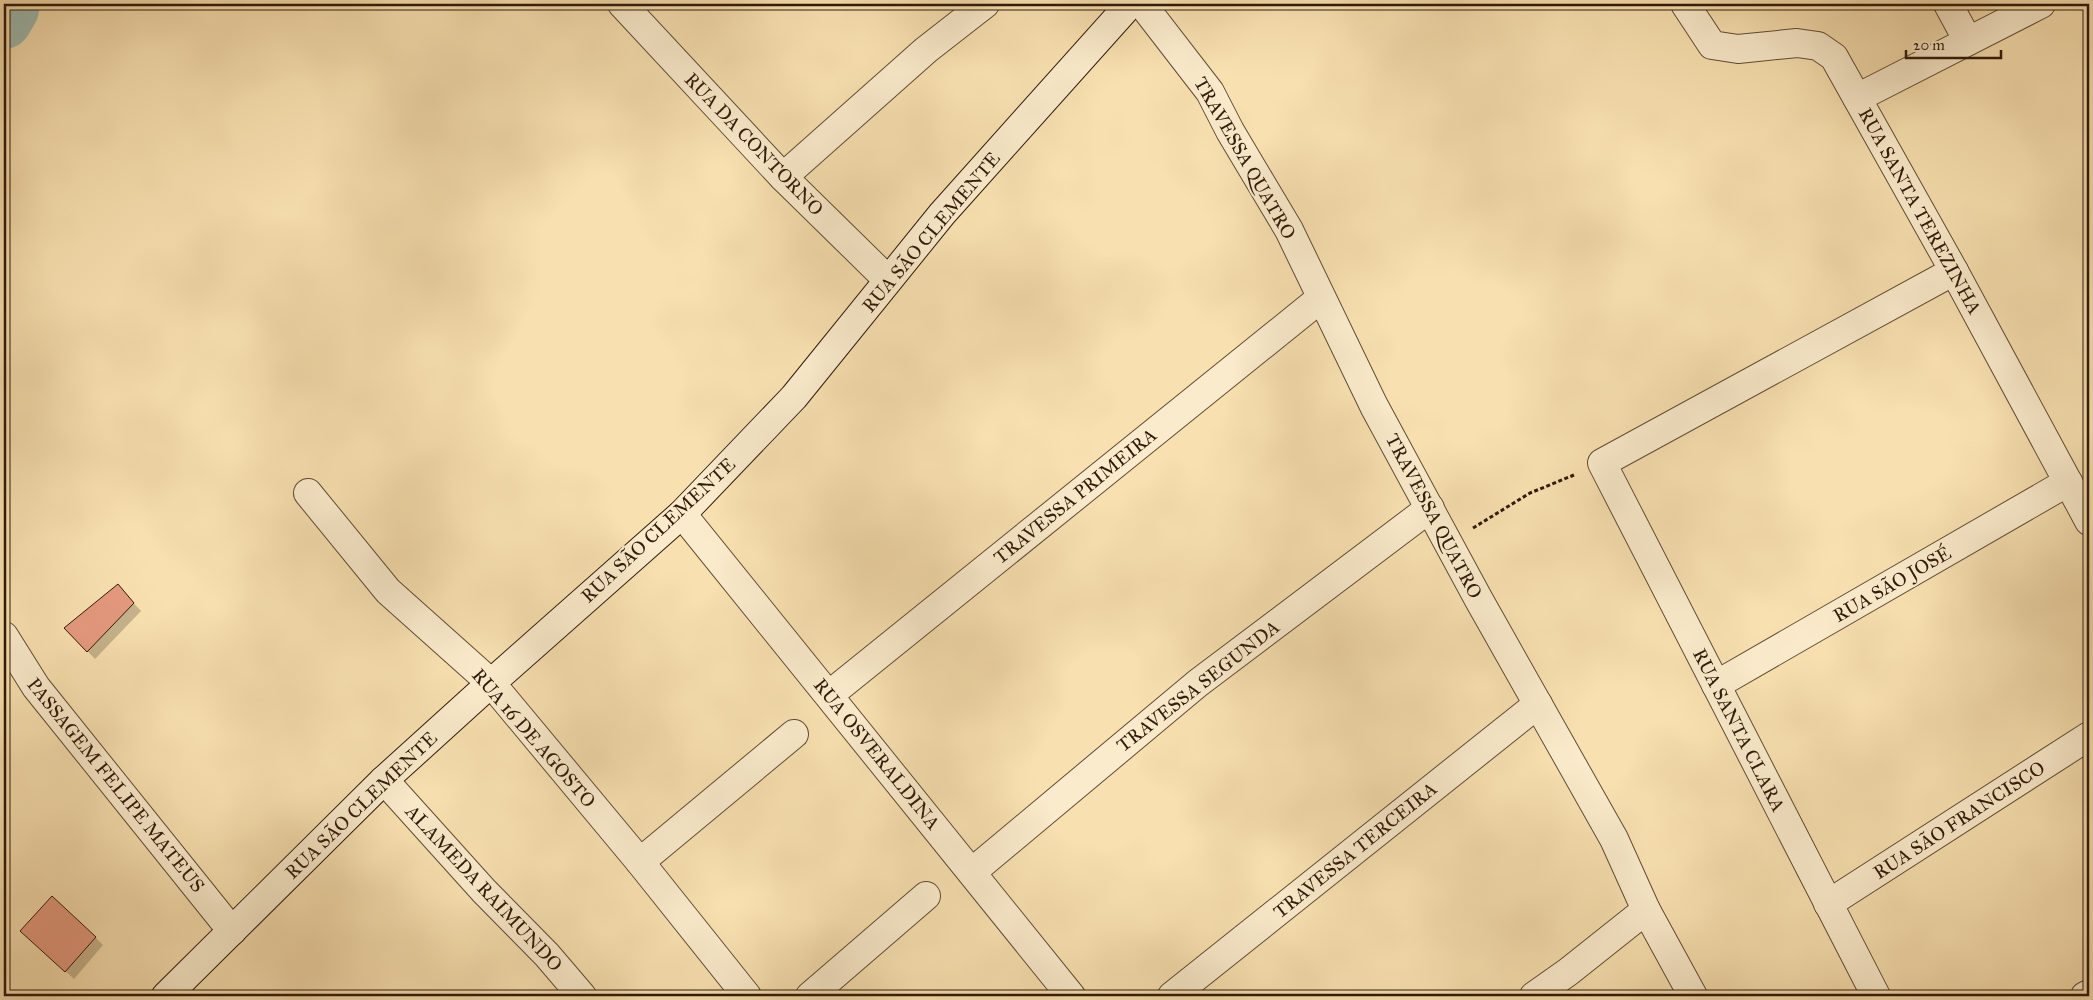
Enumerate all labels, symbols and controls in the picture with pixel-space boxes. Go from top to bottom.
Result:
scale bar [1906,28,2000,60]
text: 20 m [1913,36,1945,54]
street label: RUA DA CONTORNO [680,68,828,220]
street label: TRAVESSA QUATRO [1189,73,1301,243]
street label: RUA SANTA TEREZINHA [1854,104,1986,318]
street label: RUA SÃO CLEMENTE [857,147,1005,317]
street label: TRAVESSA PRIMEIRA [989,423,1161,569]
street label: TRAVESSA QUATRO [1381,430,1487,602]
street label: RUA SÃO CLEMENTE [576,452,740,607]
street label: RUA SÃO JOSÉ [1828,540,1956,628]
street label: TRAVESSA SEGUNDA [1112,615,1284,757]
street label: RUA SANTA CLARA [1688,645,1790,816]
street label: RUA 16 DE AGOSTO [467,664,601,812]
street label: PASSAGEM FELIPE MATEUS [22,673,210,897]
street label: RUA OSVERALDINA [809,674,945,834]
street label: RUA SÃO CLEMENTE [280,726,442,884]
street label: RUA SÃO FRANCISCO [1869,756,2049,884]
street label: TRAVESSA TERCEIRA [1269,777,1442,923]
street label: ALAMEDA RAIMUNDO [400,799,567,976]

